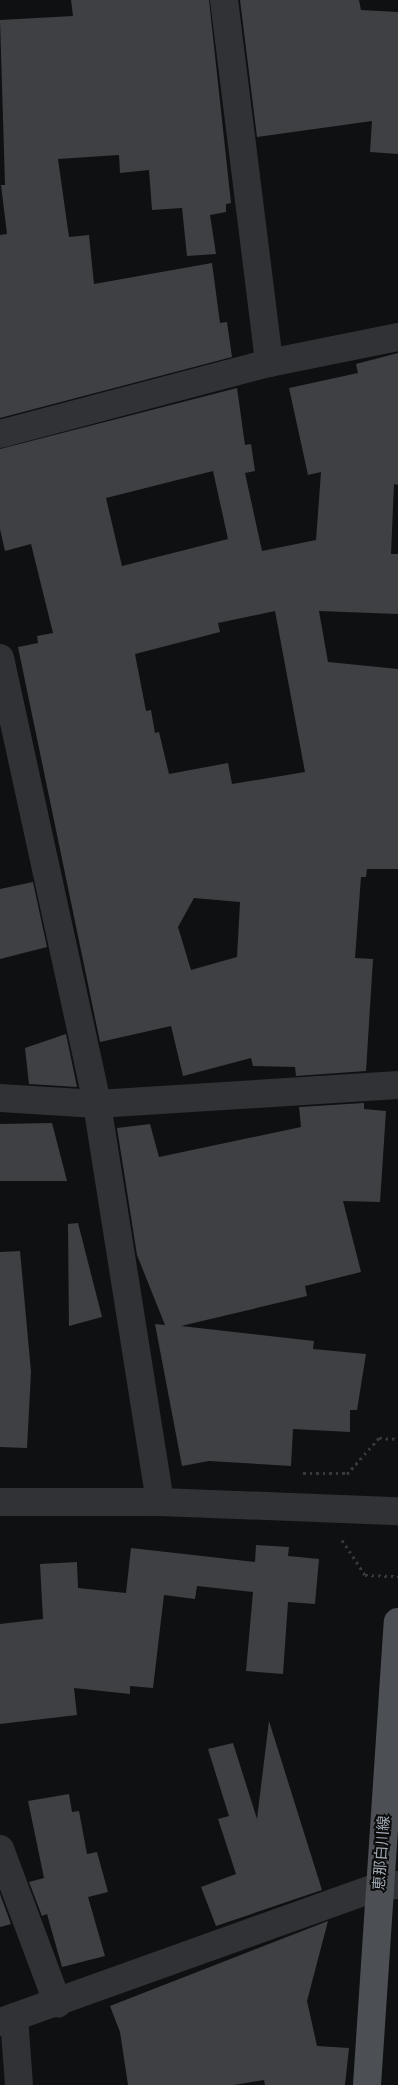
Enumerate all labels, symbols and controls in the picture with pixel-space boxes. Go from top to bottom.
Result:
street label: 恵那白川線 [369,1815,393,1891]

